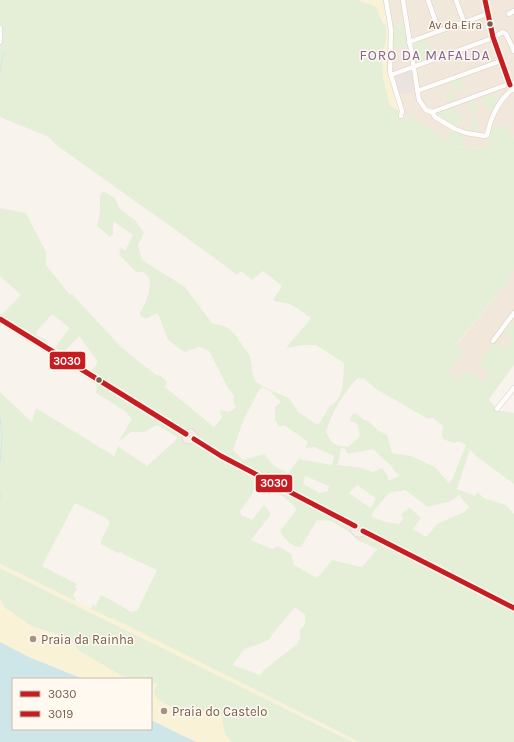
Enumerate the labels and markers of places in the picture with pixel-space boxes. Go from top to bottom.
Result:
place label: Av da Eira [429,18,482,32]
marker: Av da Eira [485,19,495,29]
unlabelled marker [94,375,104,385]
place label: Praia da Rainha [41,632,134,647]
marker: Praia da Rainha [28,634,38,644]
place label: Praia do Castelo [172,704,267,719]
marker: Praia do Castelo [159,706,169,716]

